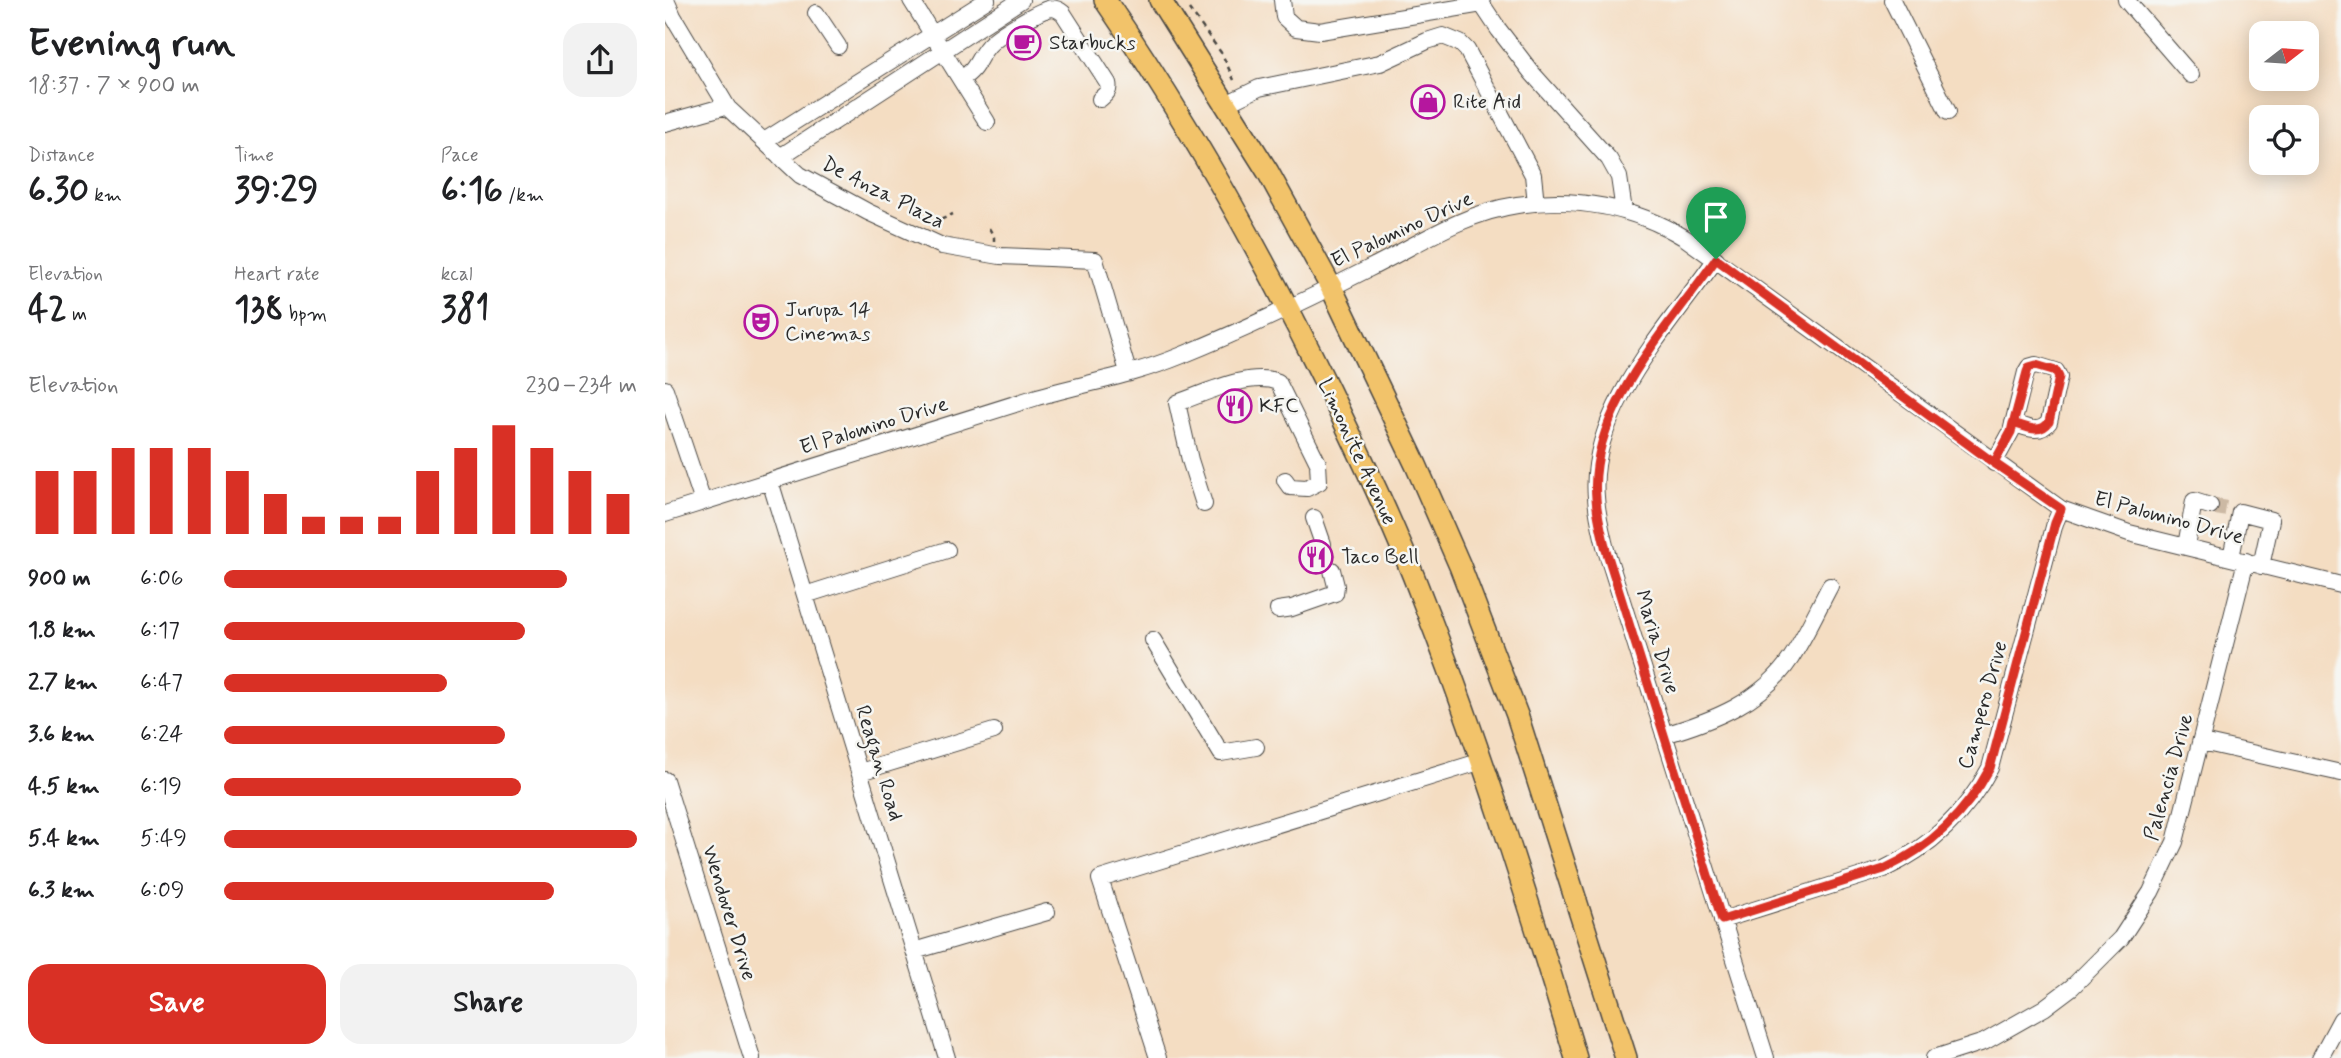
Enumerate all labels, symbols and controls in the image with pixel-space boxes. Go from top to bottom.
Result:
text: Evening run [28,20,235,69]
north arrow [2249,21,2319,91]
map controls [2249,21,2319,175]
button: share [563,23,637,97]
cafe icon: Starbucks [1005,24,1043,62]
place label: Starbucks [1049,29,1136,57]
text: 18:37 · 7 × 900 m [28,71,200,101]
shop icon: Rite Aid [1409,83,1447,121]
place label: Rite Aid [1453,88,1521,116]
button: locate [2249,105,2319,175]
text: Distance [28,143,95,168]
text: Time [234,143,274,168]
text: Pace [441,143,478,168]
street label: De Anza Plaza [817,150,949,236]
text: 6.30 [28,168,89,214]
text: 39:29 [234,168,318,214]
text: 6:16 [441,168,503,214]
text: km [89,183,122,208]
text: /km [503,183,544,208]
street label: El Palomino Drive [1327,185,1477,275]
pin [1686,187,1746,259]
icon: arrive [1697,198,1735,236]
text: Elevation [28,262,103,287]
text: Heart rate [234,262,320,287]
text: kcal [441,262,473,287]
text: 42 [28,287,67,333]
text: 138 [234,287,284,333]
text: 381 [441,287,489,333]
place label: Jurupa 14 Cinemas [785,296,871,348]
text: m [67,302,87,327]
text: bpm [284,302,327,327]
theatre icon: Jurupa 14 Cinemas [742,303,780,341]
text: Elevation [28,371,119,401]
text: 230–234 m [525,371,637,401]
street label: Limonite Avenue [1311,374,1403,530]
restaurant icon: KFC [1216,387,1254,425]
street label: El Palomino Drive [797,390,951,462]
place label: KFC [1259,392,1299,420]
street label: El Palomino Drive [2091,485,2247,551]
restaurant icon: Taco Bell [1297,538,1335,576]
place label: Taco Bell [1341,543,1419,571]
text: 900 m [28,564,91,594]
text: 6:06 [140,564,184,594]
street label: Maria Drive [1628,587,1686,697]
text: 1.8 km [28,616,96,646]
text: 6:17 [140,616,180,646]
street label: Campero Drive [1951,638,2015,772]
text: 2.7 km [28,668,98,698]
text: 6:47 [140,668,183,698]
street label: Reagan Road [846,702,910,825]
street label: Palencia Drive [2137,710,2201,844]
text: 3.6 km [28,720,95,750]
text: 6:24 [140,720,183,750]
text: 4.5 km [28,772,100,802]
text: 6:19 [140,772,182,802]
text: 5.4 km [28,824,100,854]
text: 5:49 [140,824,187,854]
street label: Wendover Drive [695,842,763,984]
text: 6.3 km [28,876,95,906]
text: 6:09 [140,876,184,906]
button: Save [28,964,326,1044]
button: Share [340,964,637,1044]

